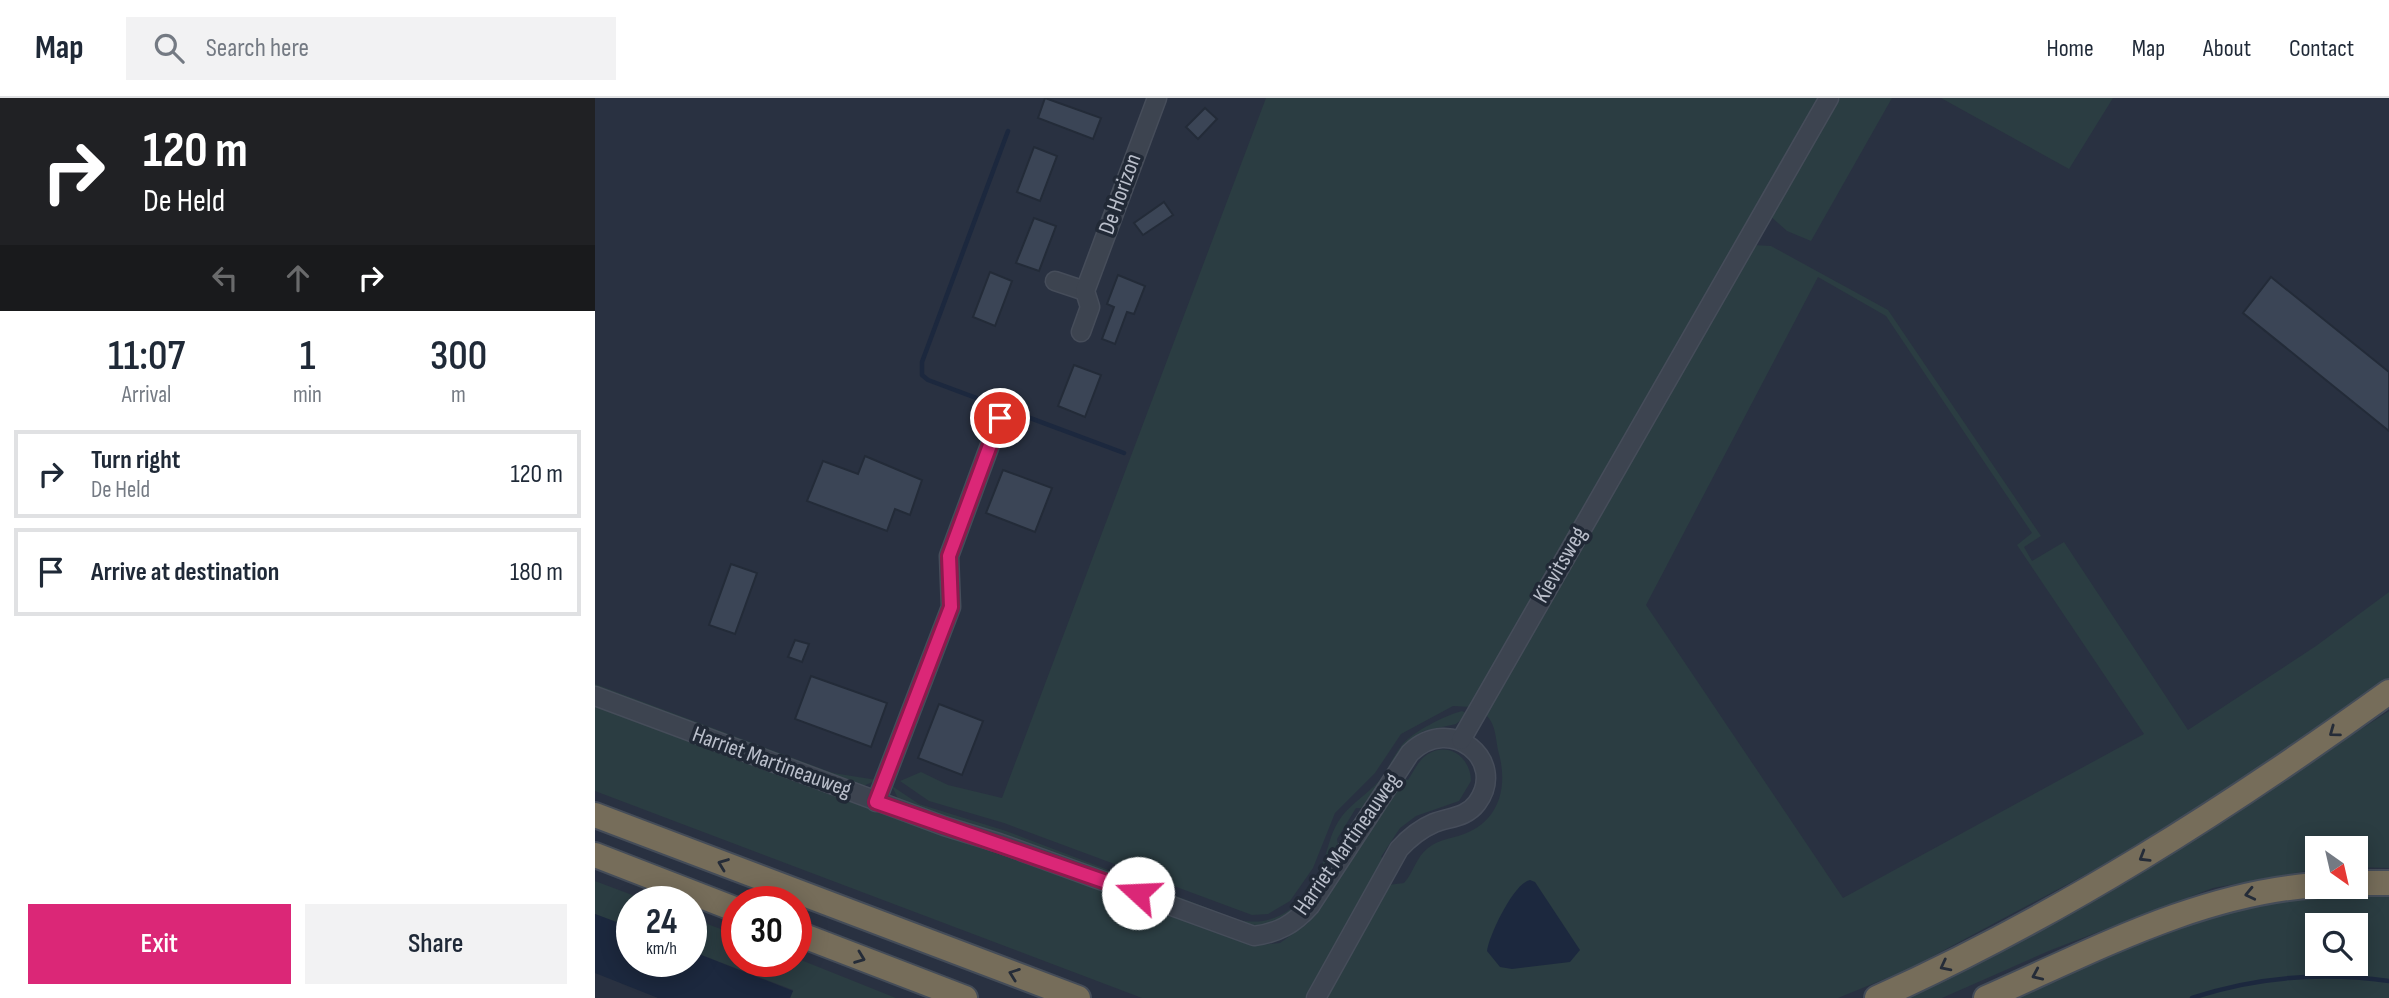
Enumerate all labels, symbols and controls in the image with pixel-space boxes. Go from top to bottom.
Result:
search box [126,17,616,80]
text: Map [35,28,84,68]
icon: search [150,29,188,67]
text: Search here [206,33,309,64]
text: Home [2046,34,2094,63]
text: Map [2132,34,2165,63]
text: About [2203,34,2251,63]
text: Contact [2289,34,2354,63]
text: 120 m [143,122,248,181]
icon: right [28,126,119,217]
street label: De Horizon [1093,150,1147,238]
text: De Held [143,182,225,221]
icon: left [206,259,244,297]
icon: ahead [279,259,317,297]
icon: right [352,259,390,297]
text: 11:07 [108,331,185,382]
text: 1 [300,331,315,382]
text: 300 [430,331,487,382]
text: Arrival [122,381,171,409]
text: min [293,381,322,409]
text: m [451,381,466,409]
pin [970,388,1030,448]
icon: arrive [981,399,1019,437]
text: Turn right [91,445,180,476]
icon: right [32,455,70,493]
text: 120 m [510,459,563,490]
text: De Held [91,476,150,504]
street label: Kievitsweg [1527,522,1593,608]
icon: arrive [32,553,70,591]
text: Arrive at destination [91,557,279,588]
text: 180 m [510,557,563,588]
street label: Harriet Martineauweg [689,720,855,804]
one-way arrow [2329,723,2342,736]
street label: Harriet Martineauweg [1288,767,1406,921]
north arrow [2305,836,2368,900]
map controls [2305,836,2368,976]
one-way arrow [2138,848,2151,861]
position arrow [1101,856,1175,930]
one-way arrow [717,858,729,872]
speed limit sign: 30 [721,886,812,977]
one-way arrow [2244,886,2256,901]
text: 24 [646,901,677,944]
button: Exit [28,904,291,984]
button: Share [305,904,567,984]
button: search [2305,913,2368,976]
text: km/h [646,938,677,959]
one-way arrow [853,949,865,963]
one-way arrow [1940,958,1952,972]
one-way arrow [2032,967,2045,981]
one-way arrow [1008,969,1020,983]

